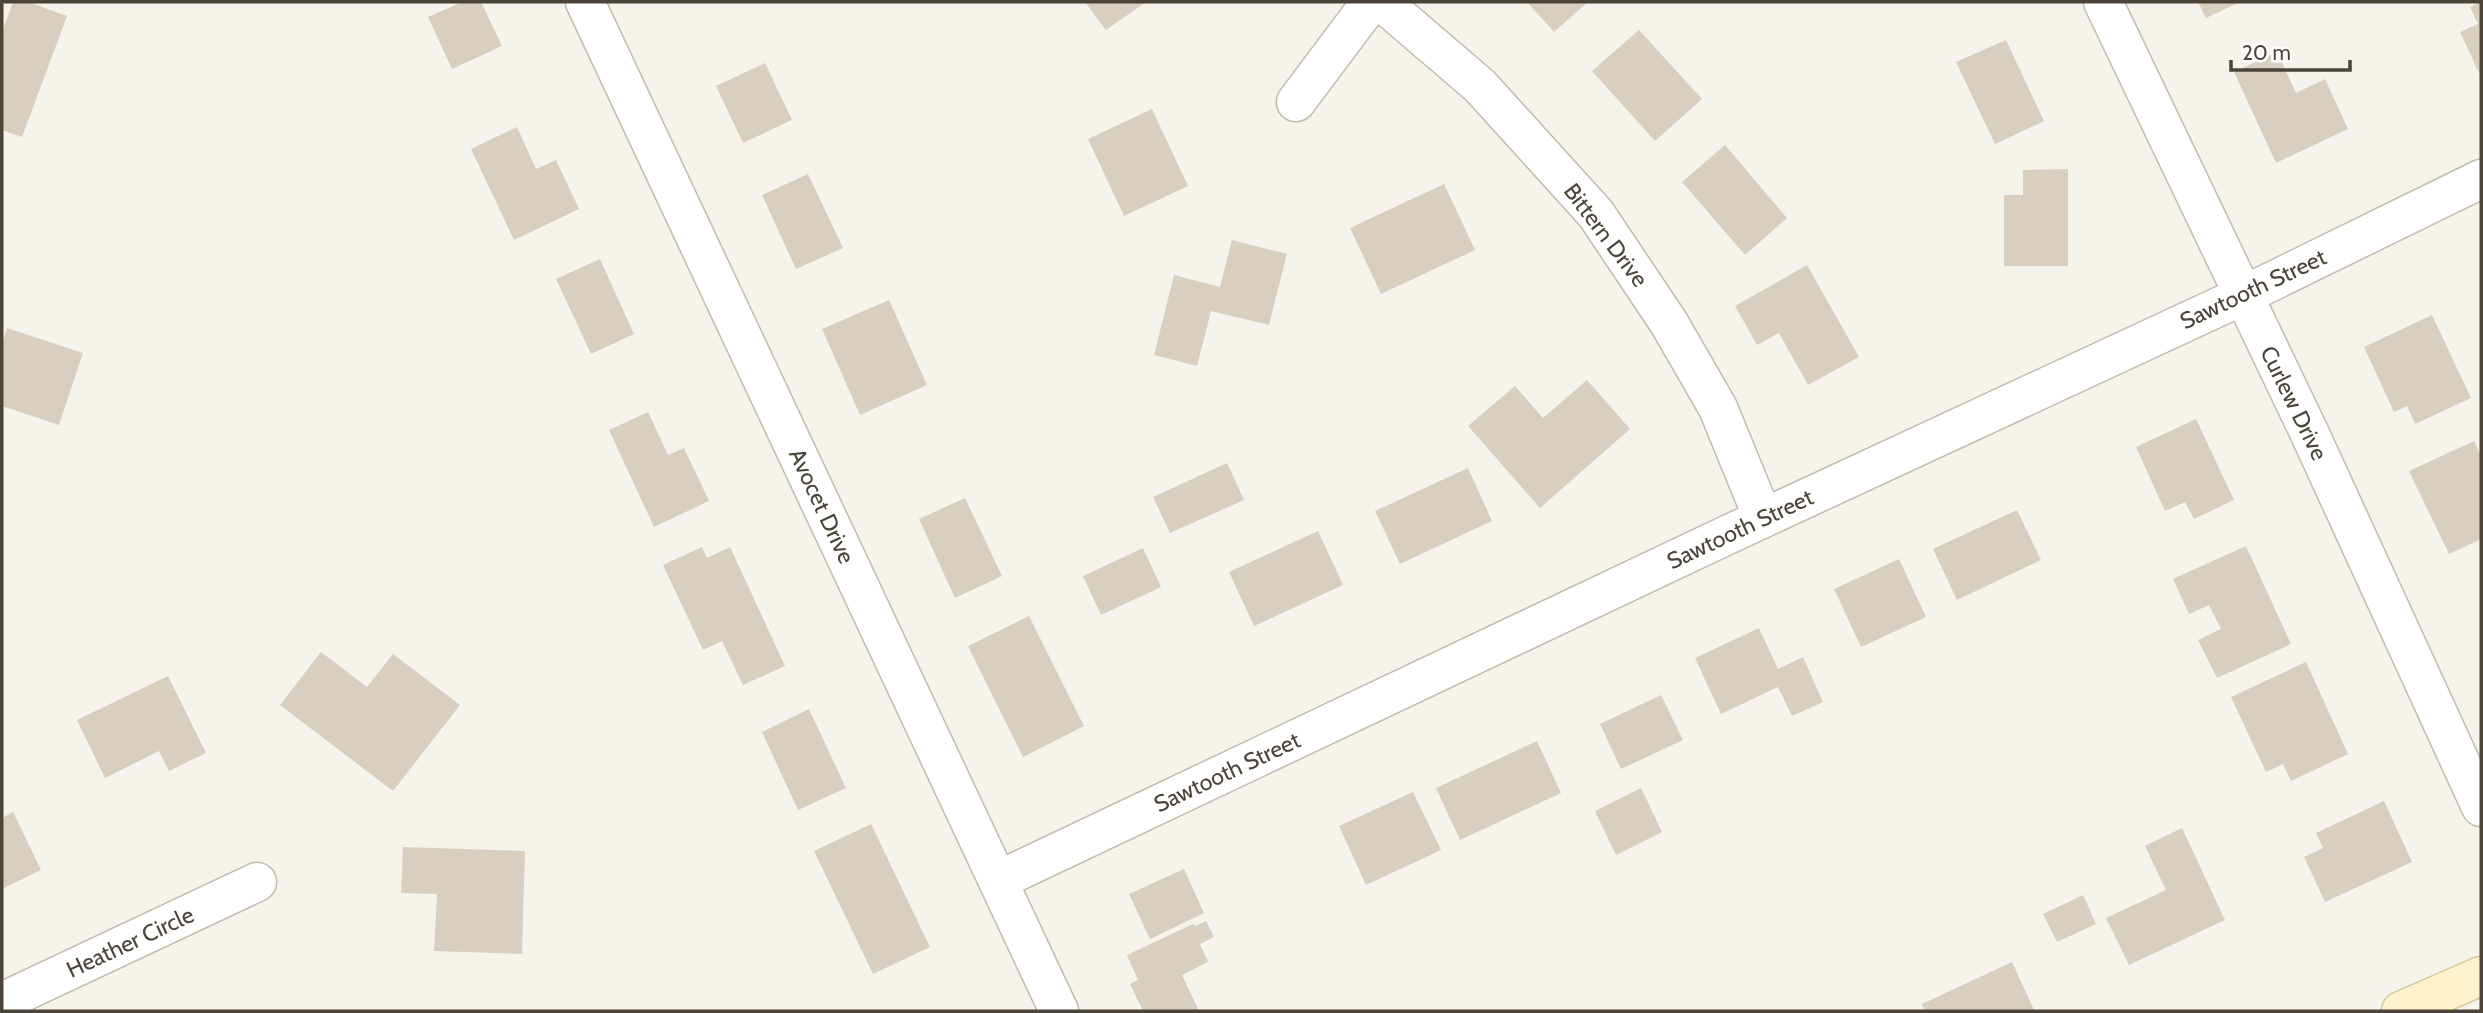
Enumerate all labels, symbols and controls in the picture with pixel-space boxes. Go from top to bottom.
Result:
scale bar [2231,28,2350,72]
text: 20 m [2242,40,2291,65]
street label: Bittern Drive [1558,178,1654,293]
street label: Sawtooth Street [2175,243,2331,335]
street label: Curlew Drive [2254,341,2334,465]
street label: Avocet Drive [783,444,861,568]
street label: Sawtooth Street [1662,483,1818,575]
street label: Sawtooth Street [1149,726,1305,818]
street label: Heather Circle [62,900,198,984]

